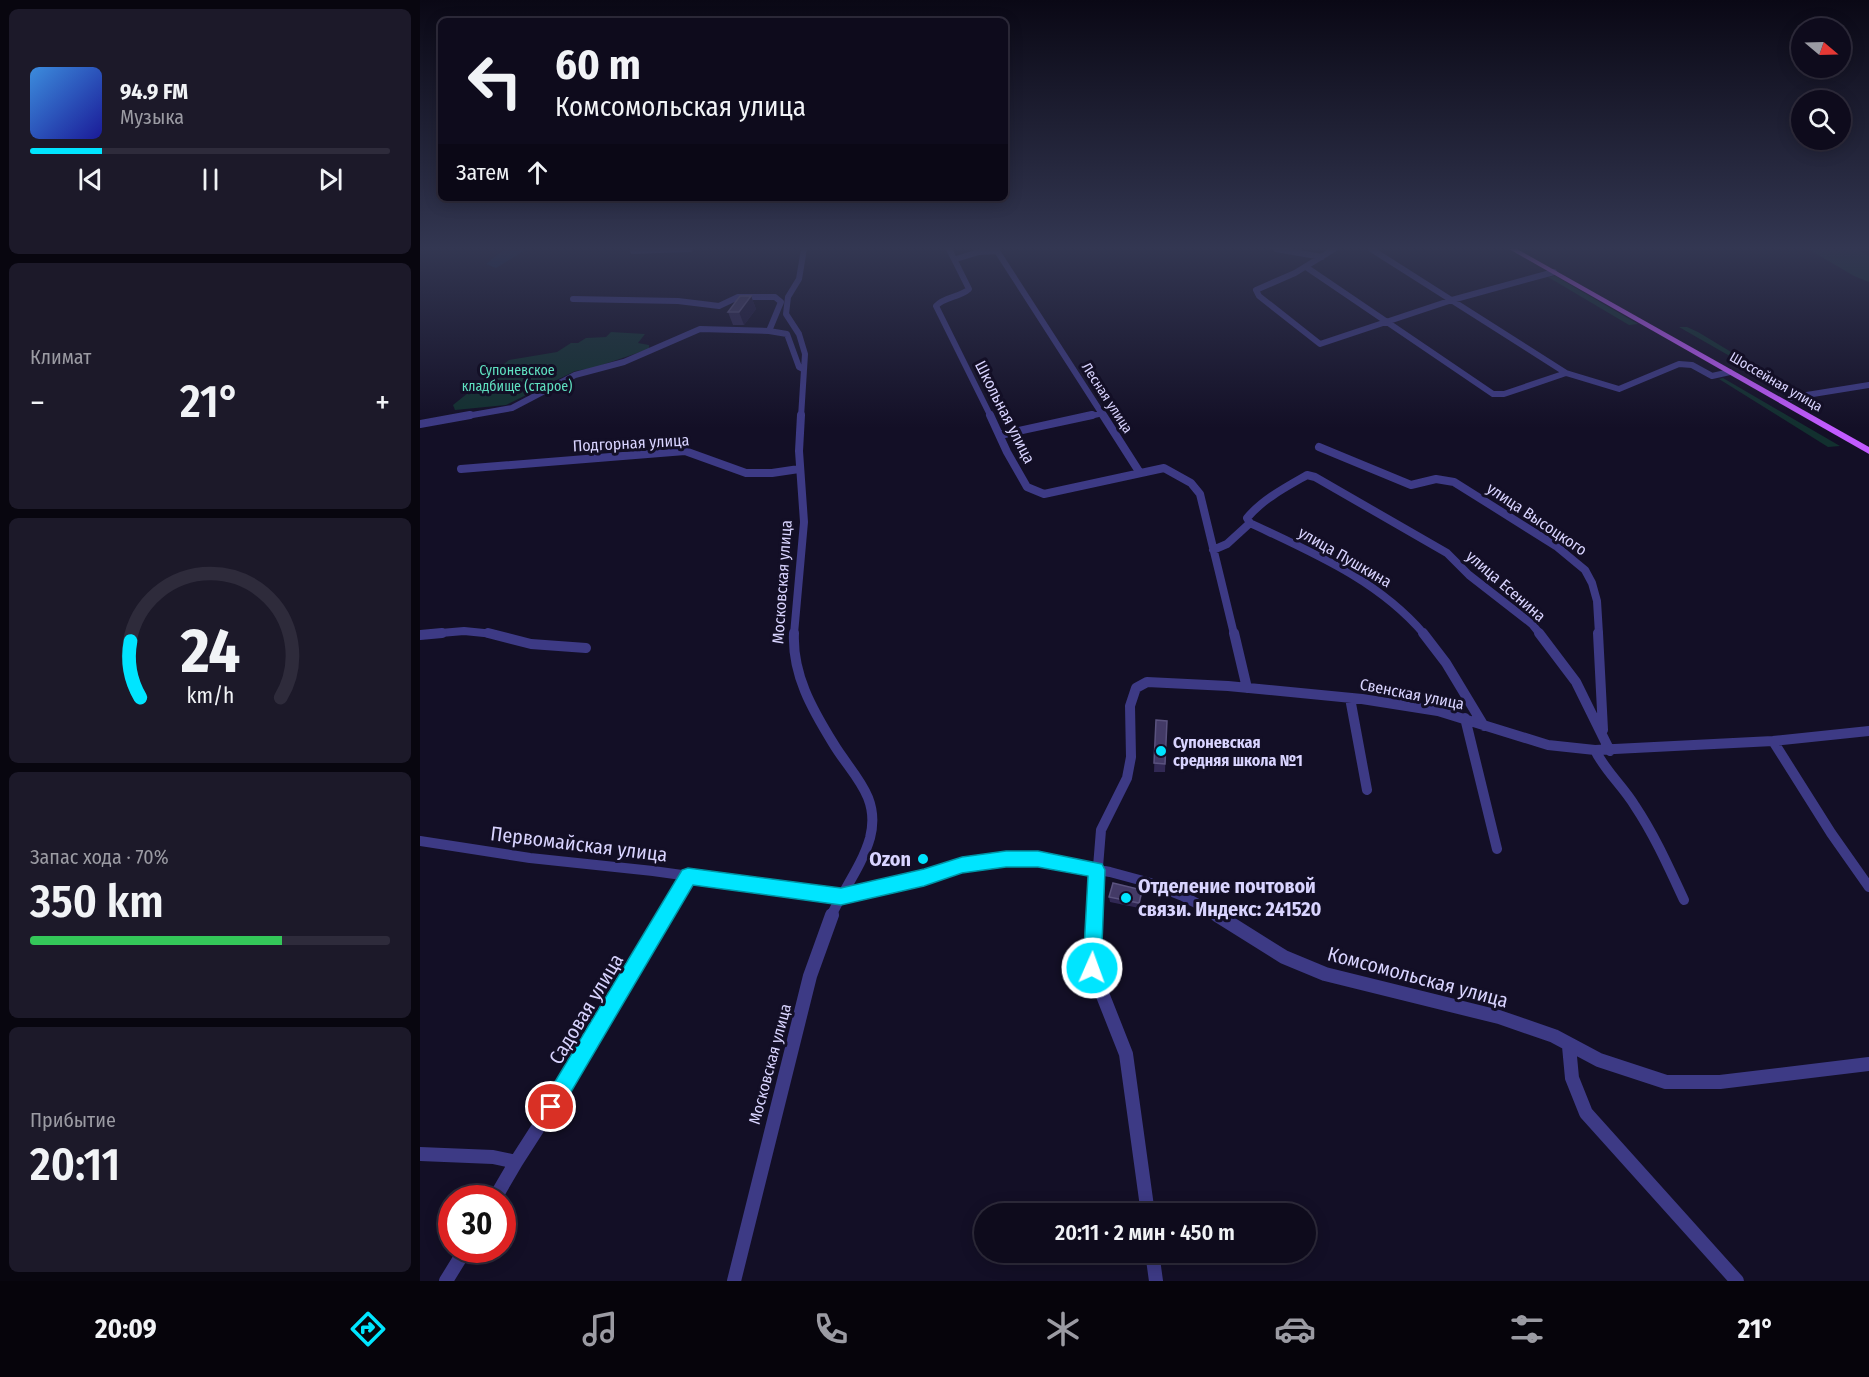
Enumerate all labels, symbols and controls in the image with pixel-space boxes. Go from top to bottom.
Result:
north arrow [1791,18,1851,78]
map controls [1791,18,1851,150]
text: 60 m [555,40,641,90]
icon: left [456,42,534,120]
text: 94.9 FM [120,78,188,105]
button: search [1791,90,1851,150]
text: Комсомольская улица [555,91,806,123]
text: Музыка [120,105,184,129]
icon: ahead [521,156,554,189]
text: Затем [456,159,509,186]
icon: previous [74,163,107,196]
icon: pause [194,163,227,196]
icon: next [314,163,347,196]
text: Климат [30,345,91,369]
street label: Шоссейная улица [1727,349,1826,416]
street label: Школьная улица [971,358,1039,467]
street label: Лесная улица [1078,359,1136,437]
park label: Супоневское кладбище (старое) [462,362,572,395]
text: 21° [180,375,240,429]
text: − [30,383,45,423]
text: + [375,383,390,423]
street label: Подгорная улица [572,430,690,456]
street label: улица Высоцкого [1483,479,1591,559]
street label: Московская улица [768,519,796,645]
street label: улица Пушкина [1295,523,1395,591]
street label: улица Есенина [1462,546,1550,626]
text: 24 [179,614,240,689]
street label: Свенская улица [1358,675,1466,713]
text: km/h [186,683,234,709]
place label: Супоневская средняя школа №1 [1173,733,1303,770]
marker: Супоневская средняя школа №1 [1154,744,1168,758]
street label: Первомайская улица [489,821,669,867]
text: Запас хода · 70% [30,845,169,869]
place label: Ozon [869,847,911,871]
marker: Ozon [916,852,930,866]
place label: Отделение почтовой связи. Индекс: 241520 [1138,874,1322,921]
text: 350 km [30,875,164,929]
marker: Отделение почтовой связи. Индекс: 241520 [1119,891,1133,905]
position arrow [1060,936,1124,1000]
street label: Комсомольская улица [1325,941,1511,1013]
street label: Садовая улица [544,949,628,1069]
street label: Московская улица [745,1001,795,1126]
pin [525,1081,576,1132]
icon: arrive [534,1090,567,1123]
text: Прибытие [30,1108,116,1132]
text: 20:11 [30,1138,120,1192]
speed limit sign: 30 [438,1185,516,1263]
text: 20:11 · 2 мин · 450 m [1055,1219,1235,1246]
icon: directions [347,1308,389,1350]
icon: music [579,1308,621,1350]
icon: phone [810,1308,852,1350]
icon: climate [1042,1308,1084,1350]
icon: car [1274,1308,1316,1350]
icon: filters [1506,1308,1548,1350]
text: 20:09 [95,1313,157,1345]
text: 21° [1738,1313,1774,1345]

